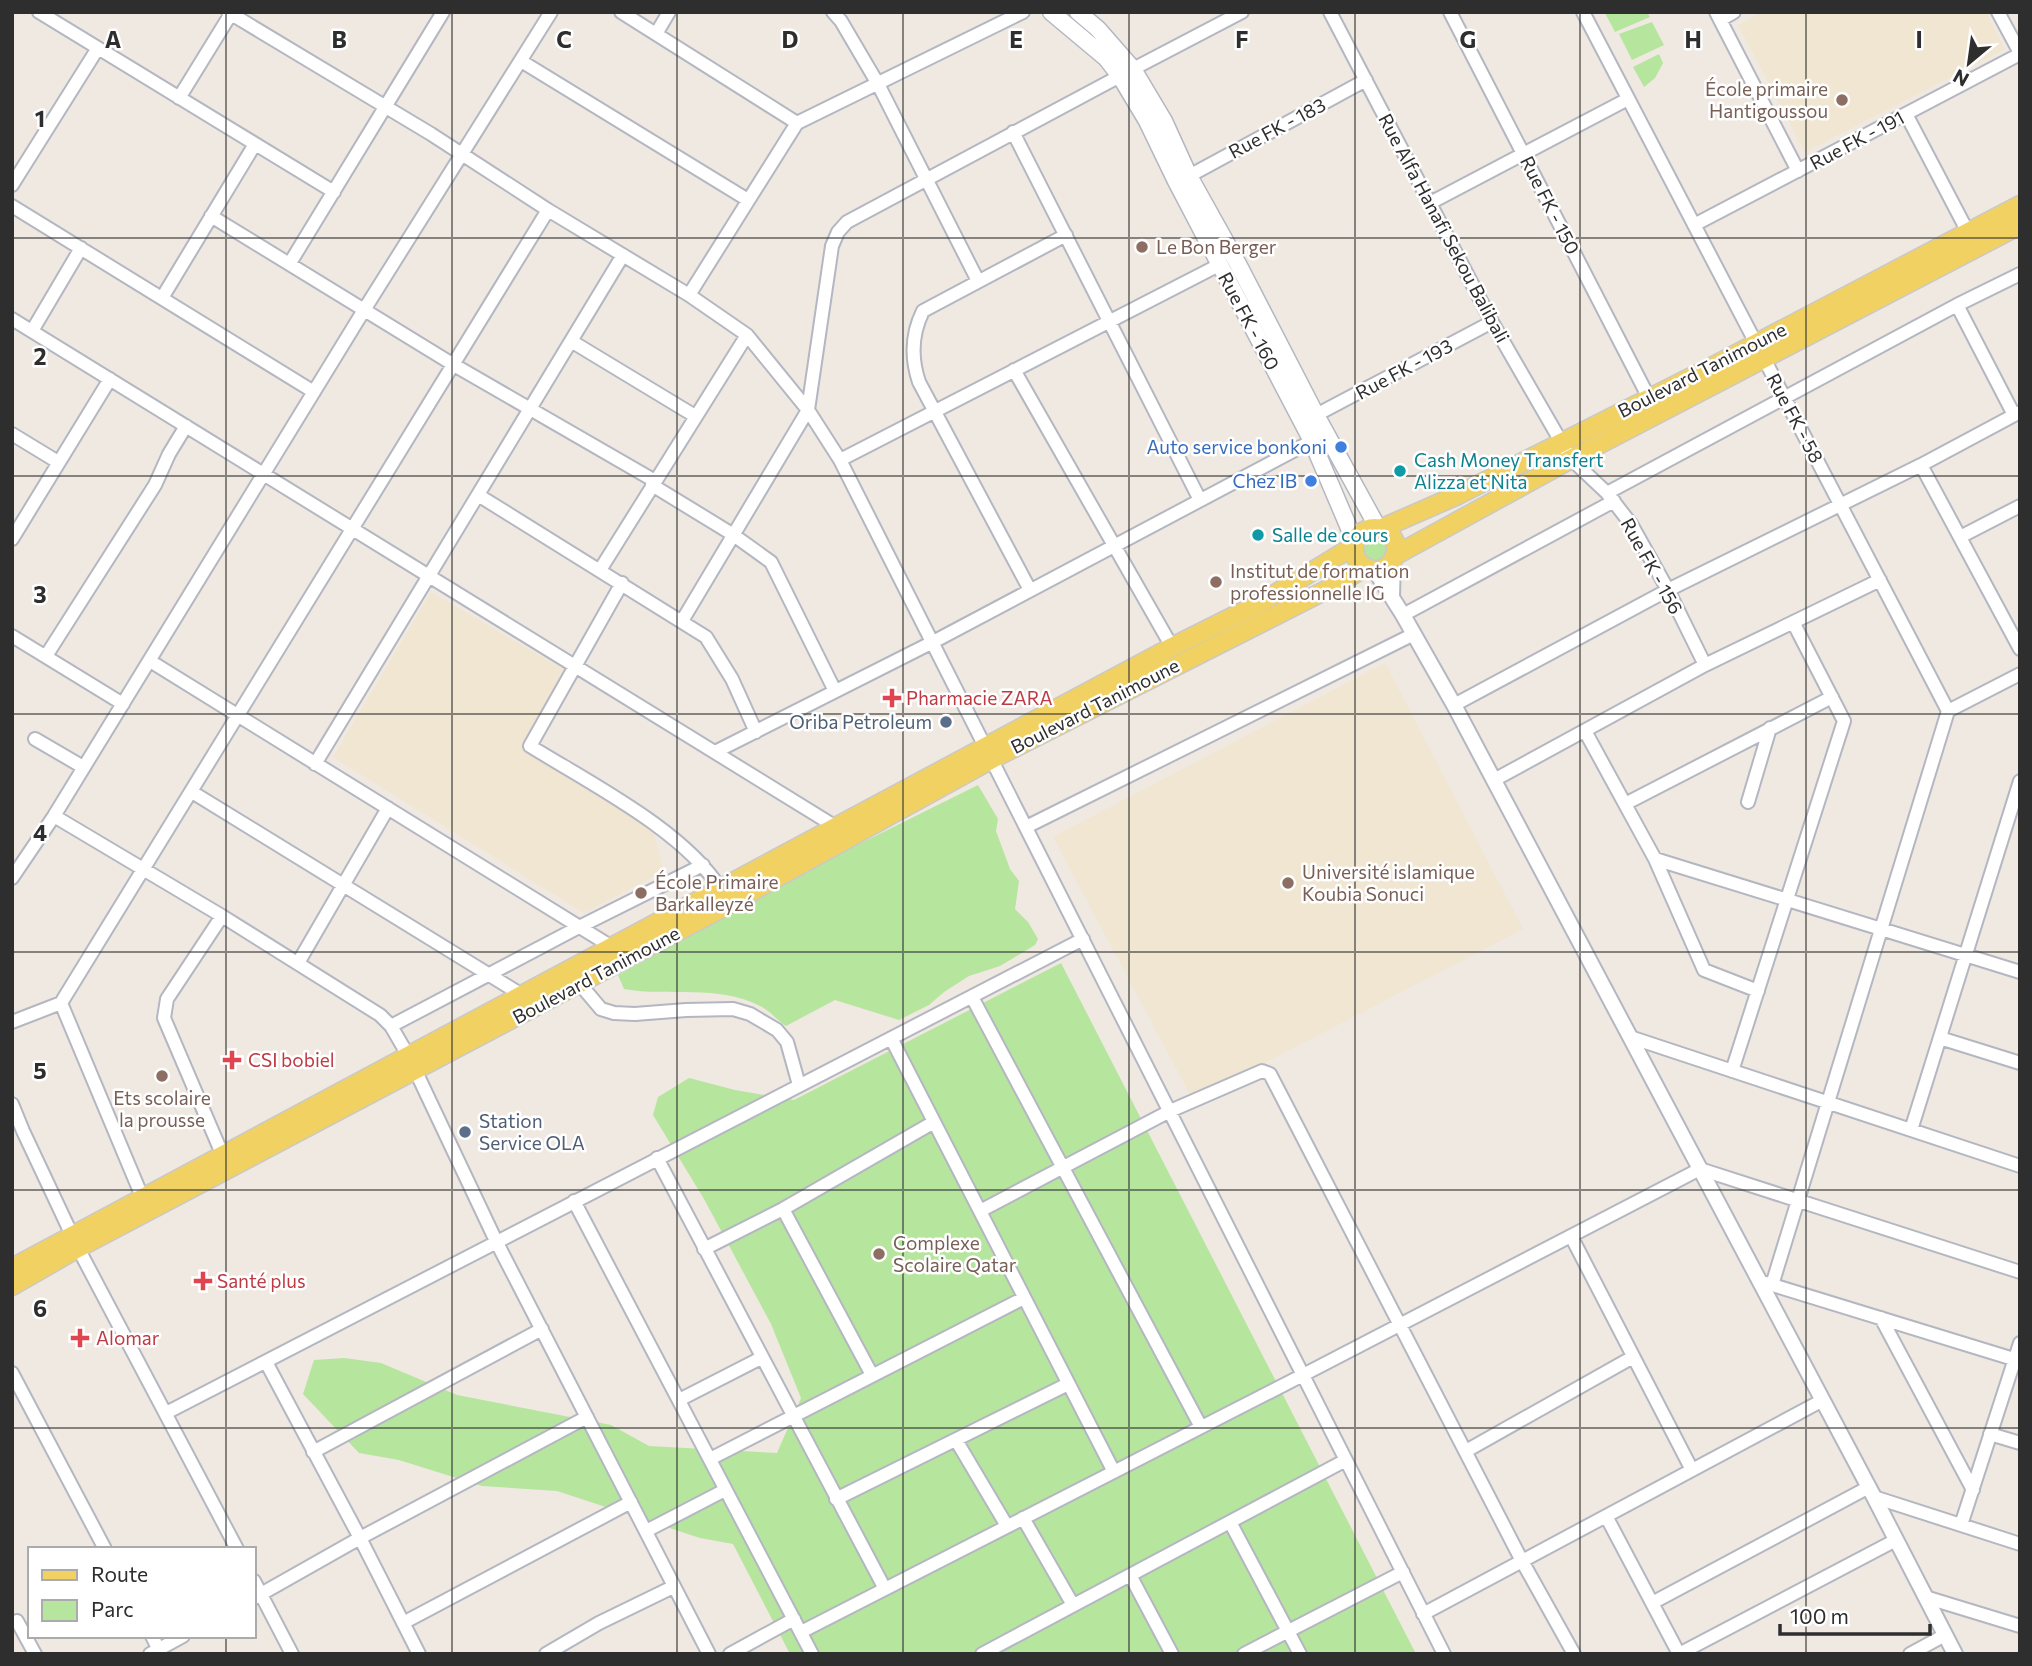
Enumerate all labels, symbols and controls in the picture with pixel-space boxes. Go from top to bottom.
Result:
text: A [105,25,122,53]
text: B [331,25,347,53]
text: C [556,25,572,53]
text: D [782,25,799,53]
text: E [1009,25,1023,53]
text: F [1235,25,1249,53]
text: G [1460,25,1476,53]
text: H [1684,25,1702,53]
text: I [1915,25,1923,53]
north arrow [1934,28,2004,98]
text: N [1949,65,1972,92]
place label: École primaire Hantigoussou [1705,77,1828,122]
street label: Rue FK - 183 [1224,92,1329,163]
marker: École primaire Hantigoussou [1834,92,1850,108]
text: 1 [35,104,45,132]
street label: Rue FK - 191 [1806,105,1908,174]
street label: Rue Alfa Hanafi Sekou Balibali [1374,109,1515,346]
street label: Rue FK - 150 [1516,152,1585,258]
place label: Le Bon Berger [1156,235,1277,258]
marker: Le Bon Berger [1134,239,1150,255]
street label: Rue FK - 160 [1214,268,1285,374]
street label: Boulevard Tanimoune [1614,317,1790,422]
street label: Rue FK - 193 [1351,333,1456,404]
text: 2 [33,342,47,370]
street label: Rue FK - 58 [1762,369,1829,467]
place label: Auto service bonkoni [1146,435,1327,458]
marker: Auto service bonkoni [1333,439,1349,455]
place label: Cash Money Transfert Alizza et Nita [1414,448,1604,493]
marker: Cash Money Transfert Alizza et Nita [1392,463,1408,479]
place label: Chez IB [1232,469,1297,492]
marker: Chez IB [1303,473,1319,489]
street label: Rue FK - 156 [1617,514,1688,618]
place label: Salle de cours [1272,523,1388,546]
marker: Salle de cours [1250,527,1266,543]
place label: Institut de formation professionnelle IG [1230,559,1409,604]
marker: Institut de formation professionnelle IG [1208,574,1224,590]
text: 3 [33,580,47,608]
street label: Boulevard Tanimoune [1007,653,1183,758]
place label: Pharmacie ZARA [906,686,1053,709]
marker: Pharmacie ZARA [884,690,900,706]
place label: Oriba Petroleum [789,710,932,733]
marker: Oriba Petroleum [938,714,954,730]
text: 4 [33,818,47,846]
place label: Université islamique Koubia Sonuci [1302,860,1475,905]
place label: École Primaire Barkalleyzé [655,870,779,915]
marker: Université islamique Koubia Sonuci [1280,875,1296,891]
marker: École Primaire Barkalleyzé [633,885,649,901]
street label: Boulevard Tanimoune [508,921,683,1028]
place label: CSI bobiel [248,1048,335,1071]
marker: CSI bobiel [222,1050,242,1070]
text: 5 [33,1056,47,1084]
marker: Ets scolaire la prousse [154,1068,170,1084]
place label: Ets scolaire la prousse [113,1086,211,1131]
place label: Station Service OLA [479,1109,585,1154]
marker: Station Service OLA [457,1124,473,1140]
place label: Complexe Scolaire Qatar [893,1231,1017,1276]
marker: Complexe Scolaire Qatar [871,1246,887,1262]
place label: Santé plus [217,1269,306,1292]
marker: Santé plus [195,1273,211,1289]
text: 6 [33,1294,47,1322]
place label: Alomar [96,1326,160,1349]
marker: Alomar [70,1328,90,1348]
legend [28,1547,256,1638]
text: Route [91,1561,148,1586]
scale bar [1780,1592,1930,1636]
text: Parc [91,1596,134,1621]
text: 100 m [1790,1603,1849,1628]

